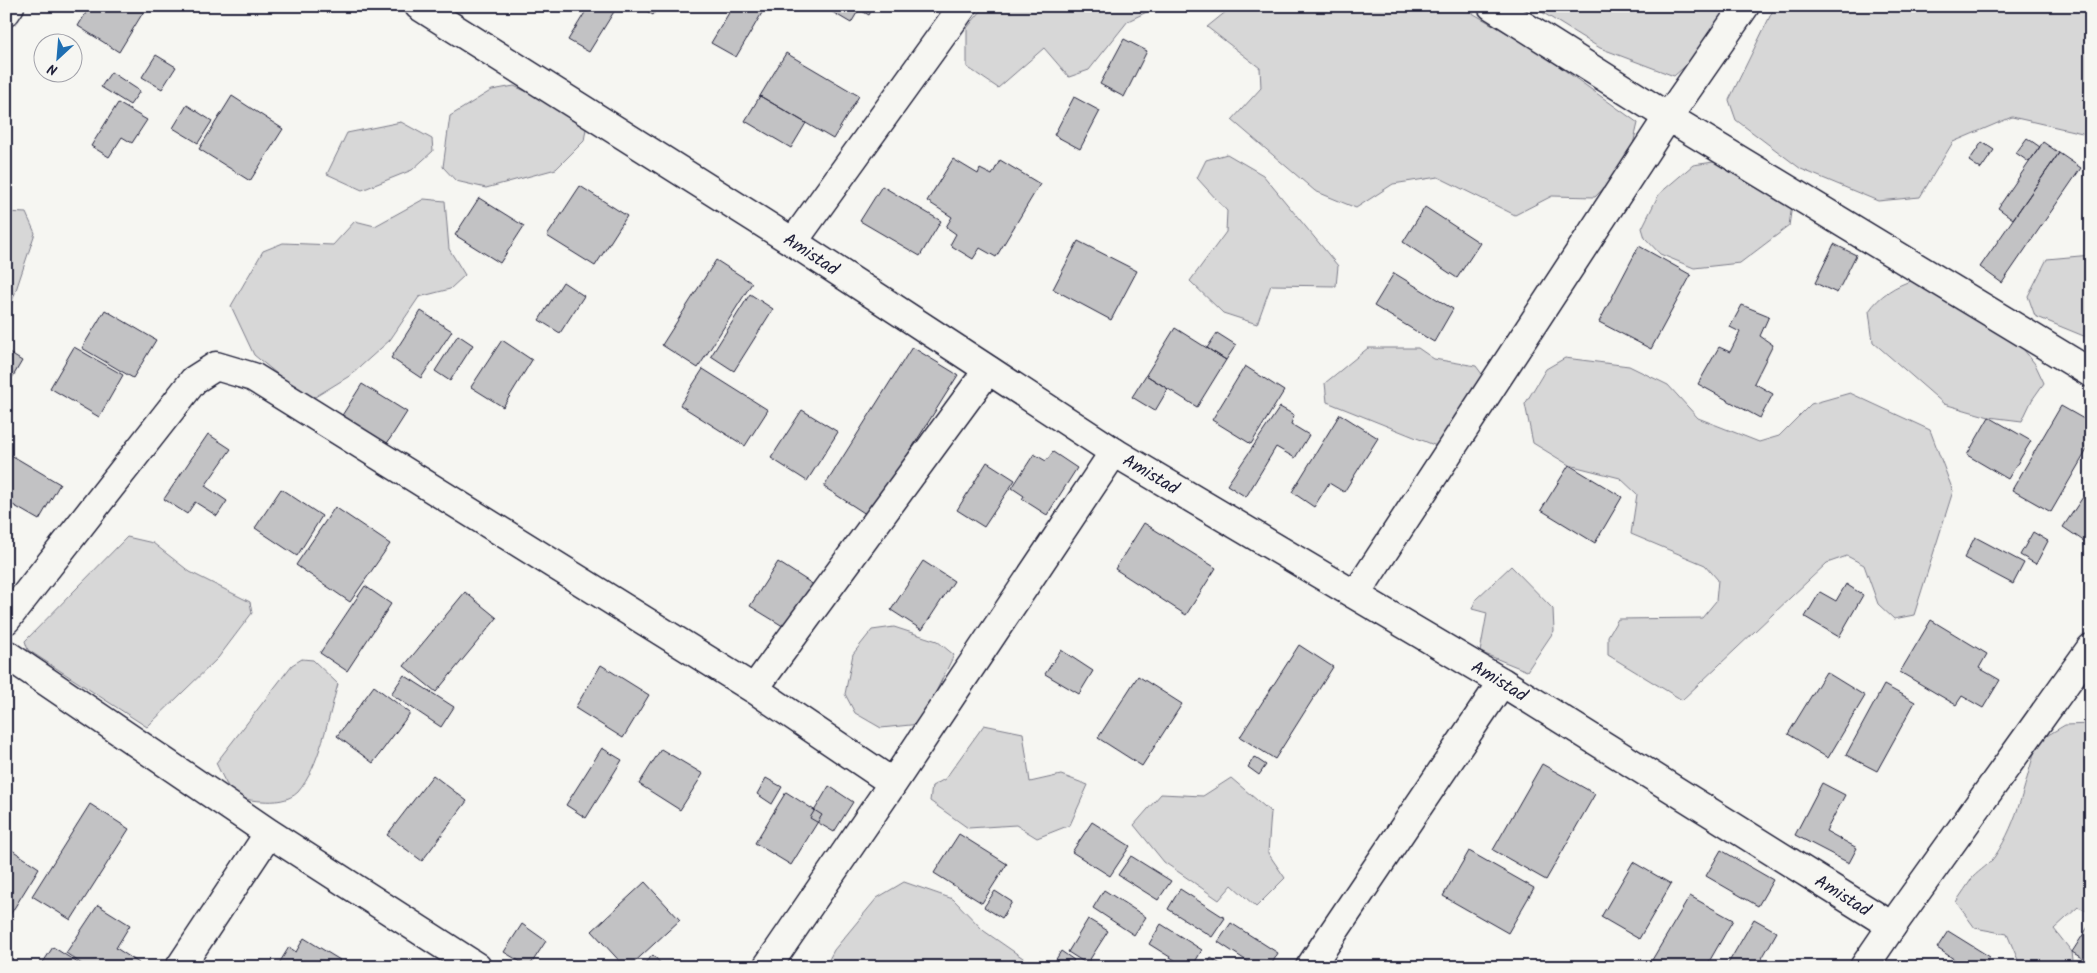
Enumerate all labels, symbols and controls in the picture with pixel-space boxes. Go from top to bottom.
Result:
north arrow [32,32,82,82]
text: N [44,57,62,81]
street label: Amistad [777,226,845,285]
street label: Amistad [1116,447,1185,504]
street label: Amistad [1465,654,1533,711]
street label: Amistad [1808,868,1877,926]

